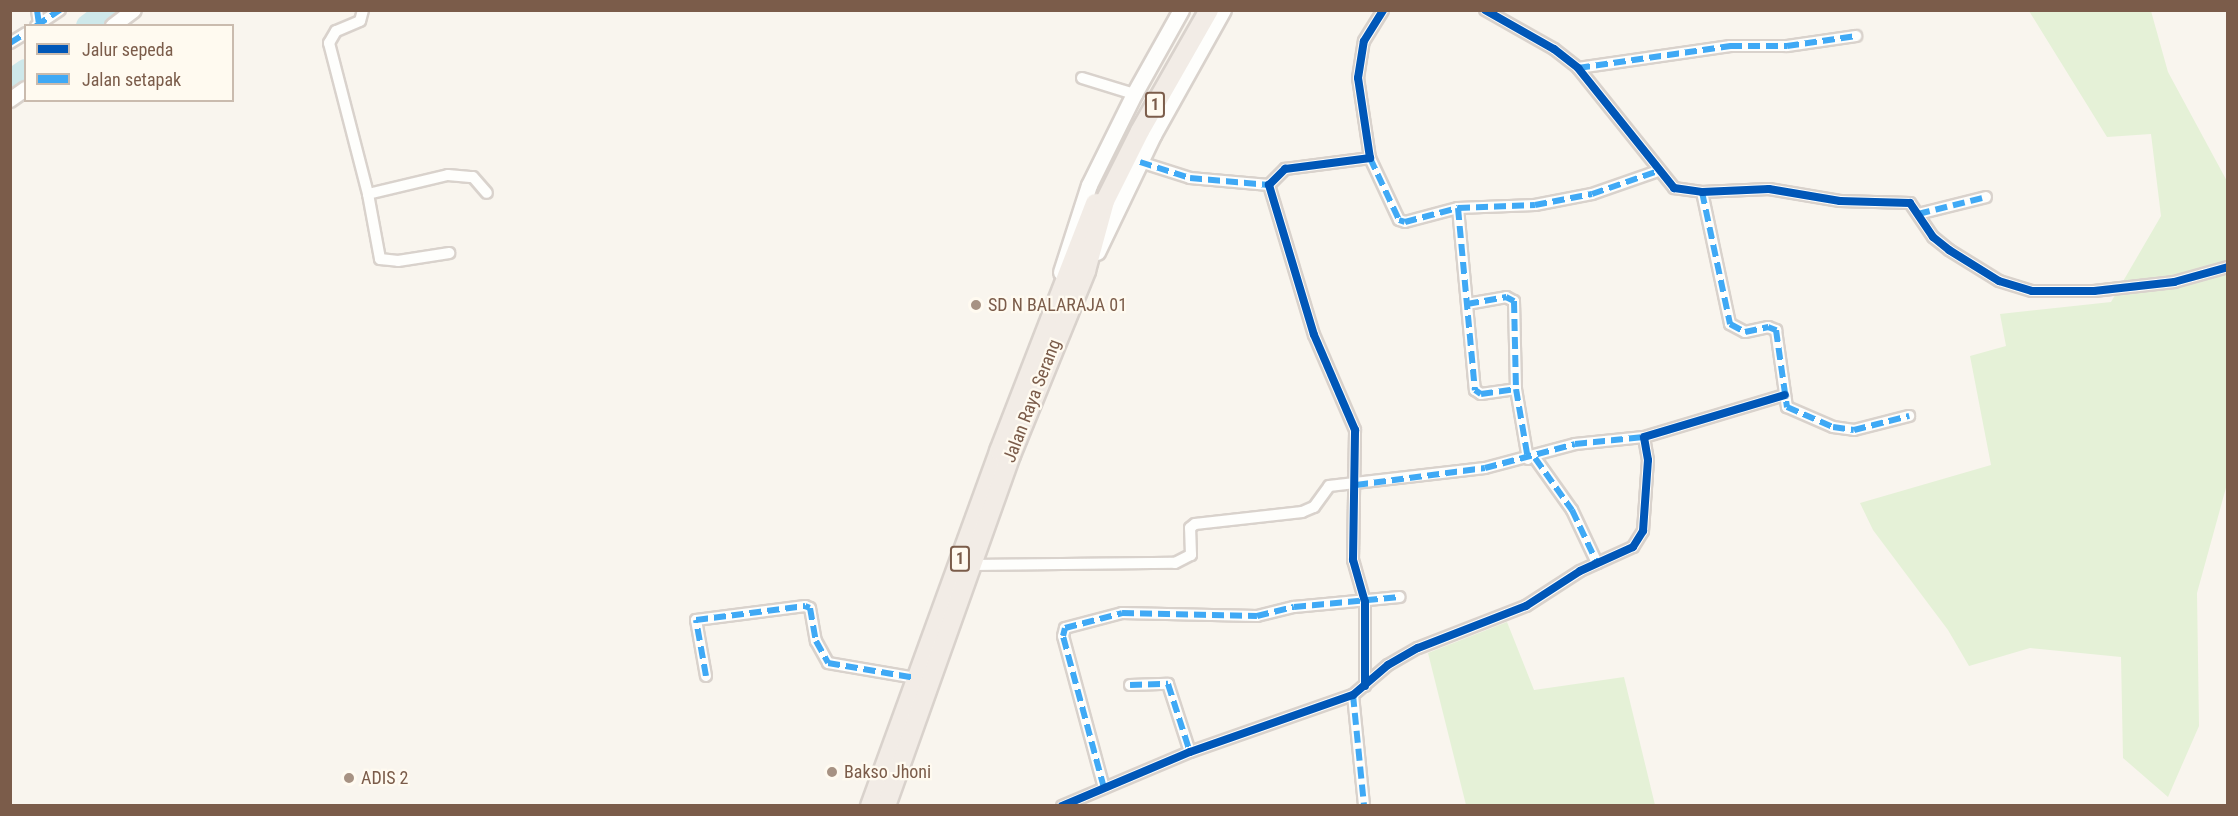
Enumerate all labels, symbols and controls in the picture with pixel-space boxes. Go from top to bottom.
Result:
legend [24,24,234,102]
text: Jalur sepeda [82,39,173,60]
text: Jalan setapak [82,69,181,90]
road number: 1 [1144,92,1166,118]
place label: SD N BALARAJA 01 [988,294,1127,316]
marker: SD N BALARAJA 01 [969,298,983,312]
street label: Jalan Raya Serang [999,336,1065,466]
road number: 1 [950,546,970,572]
place label: Bakso Jhoni [844,761,931,783]
marker: Bakso Jhoni [825,765,839,779]
place label: ADIS 2 [361,767,409,789]
marker: ADIS 2 [342,771,356,785]

